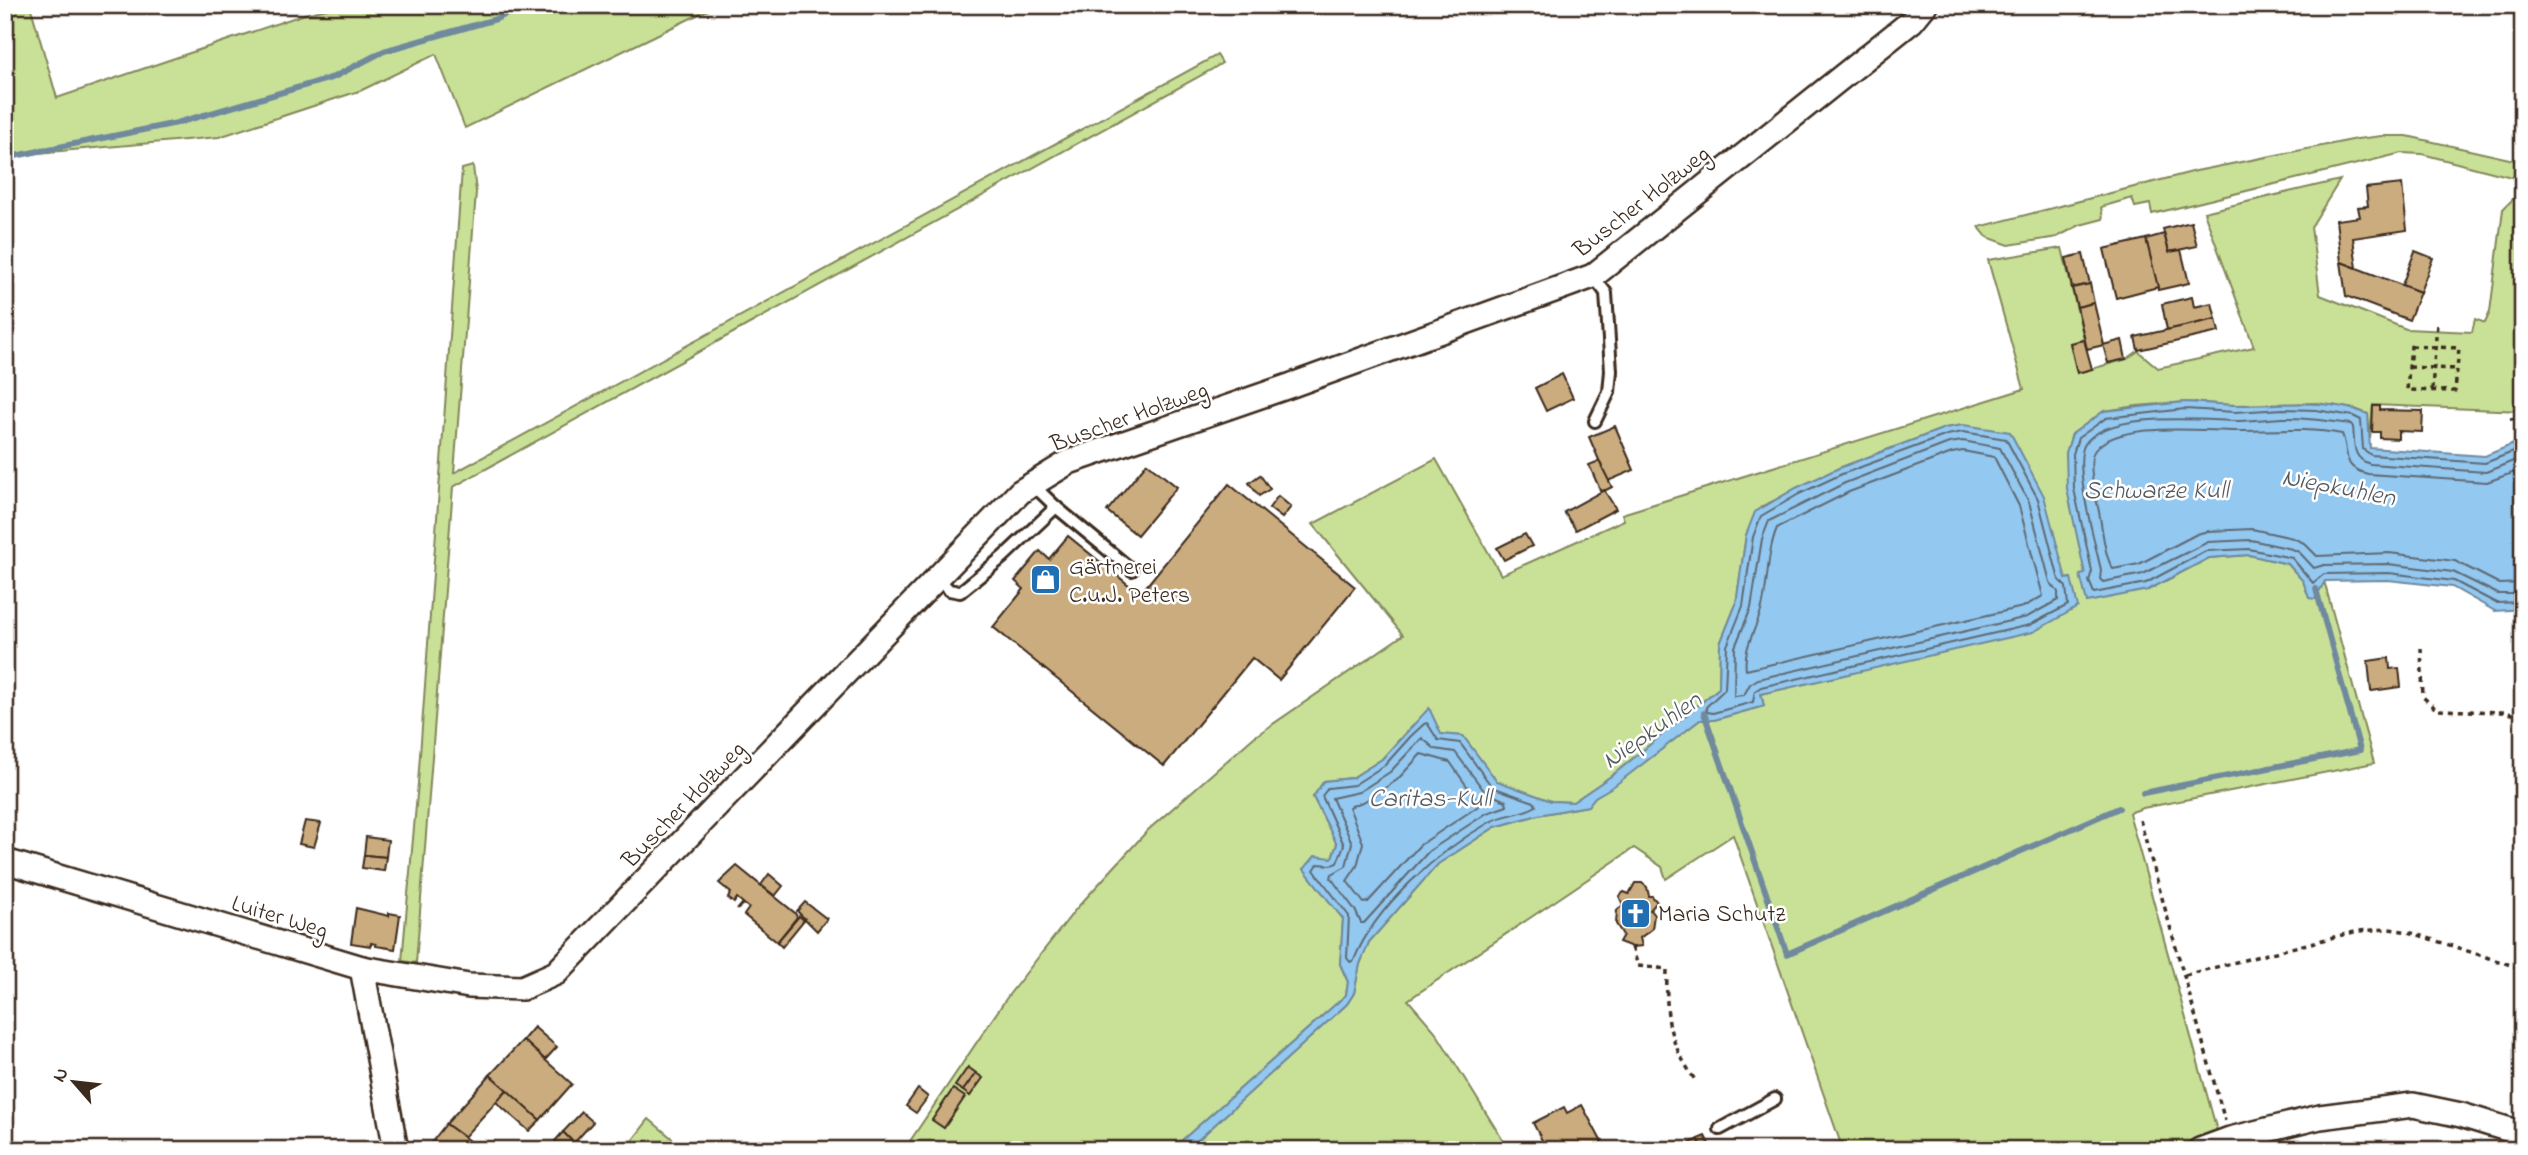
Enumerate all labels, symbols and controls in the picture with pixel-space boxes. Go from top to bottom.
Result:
street label: Buscher Holzweg [1566,138,1718,268]
street label: Buscher Holzweg [1045,374,1214,463]
water label: Niepkuhlen [2279,459,2399,519]
water label: Schwarze Kull [2084,473,2231,511]
place label: Gärtnerei C.u.J. Peters [1069,551,1190,614]
shop icon: Gärtnerei C.u.J. Peters [1029,563,1063,597]
water label: Niepkuhlen [1595,682,1712,780]
street label: Buscher Holzweg [614,734,755,878]
water label: Caritas-Kull [1369,781,1494,819]
street label: Luiter Weg [227,887,332,950]
church icon: Maria Schutz [1618,896,1652,930]
place label: Maria Schutz [1658,898,1786,933]
north arrow [38,1046,108,1116]
text: N [46,1063,76,1087]

